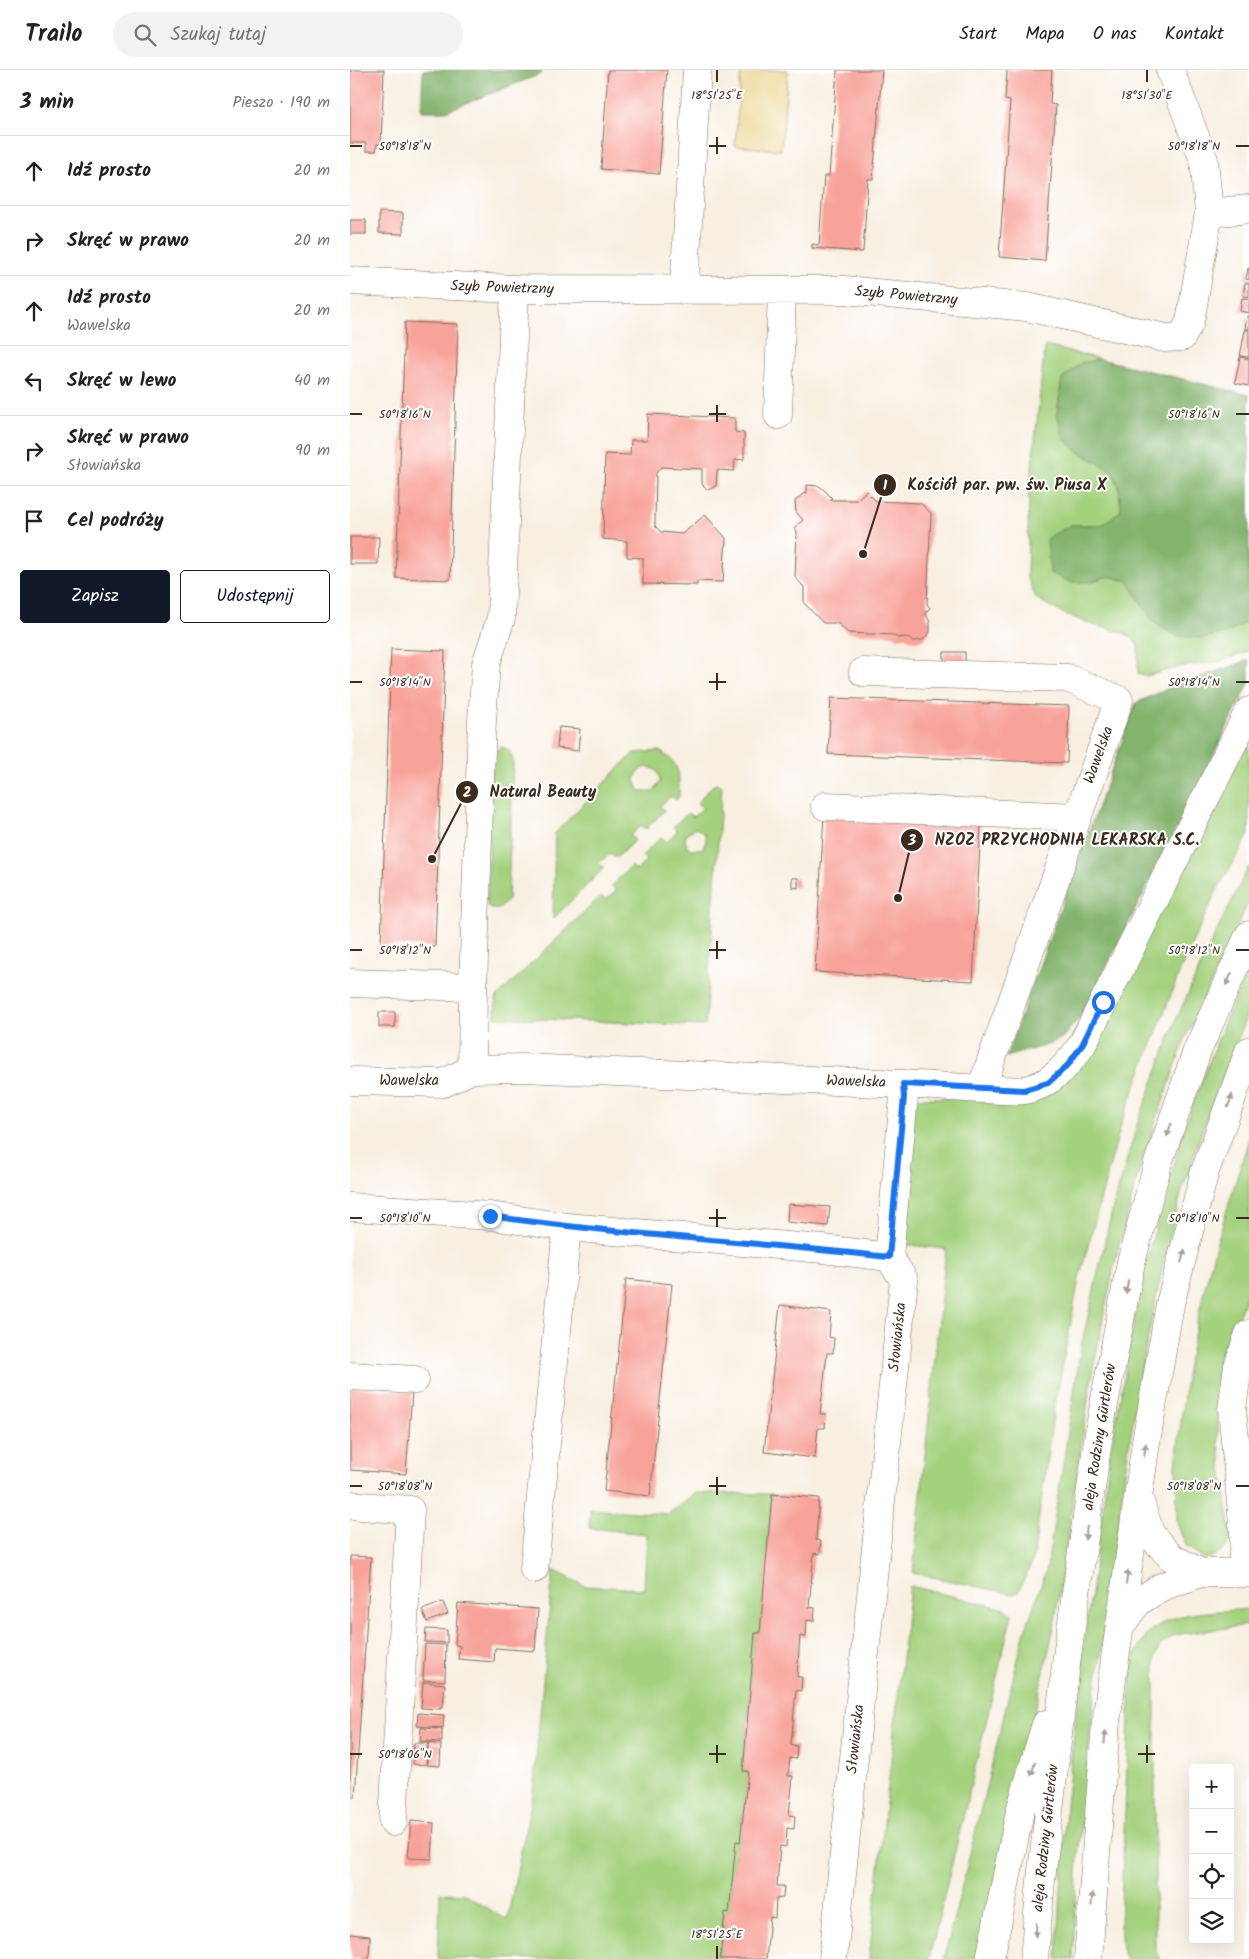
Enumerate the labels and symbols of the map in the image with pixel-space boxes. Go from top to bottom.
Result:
text: 18°51'25"E [691,86,744,105]
text: 18°51'30"E [1122,86,1173,105]
text: 50°18'18"N [379,137,431,156]
text: 50°18'18"N [1168,137,1220,156]
street label: Szyb Powietrzny [450,274,555,302]
street label: Szyb Powietrzny [854,280,959,313]
text: 50°18'16"N [379,405,431,424]
text: 50°18'16"N [1168,405,1220,424]
callout: Kościół par. pw. św. Piusa X [873,469,1117,500]
text: Kościół par. pw. św. Piusa X [908,473,1107,498]
text: 1 [883,474,888,498]
text: 50°18'14"N [379,673,431,692]
text: 50°18'14"N [1168,673,1220,692]
street label: Wawelska [1078,723,1120,787]
callout: Natural Beauty [455,776,606,807]
text: Natural Beauty [490,780,597,805]
text: 2 [463,781,472,805]
callout: NZOZ PRZYCHODNIA LEKARSKA S.C. [899,824,1209,855]
text: NZOZ PRZYCHODNIA LEKARSKA S.C. [935,828,1199,853]
text: 3 [907,829,916,853]
text: 50°18'12"N [379,941,431,960]
text: 50°18'12"N [1168,941,1220,960]
one-way arrow [1224,972,1232,986]
route start [1092,991,1115,1014]
street label: Wawelska [379,1069,439,1093]
street label: Wawelska [826,1069,886,1095]
one-way arrow [1226,1093,1234,1108]
one-way arrow [1165,1123,1172,1138]
route end [479,1205,502,1228]
text: 50°18'10"N [379,1209,431,1228]
text: 50°18'10"N [1168,1209,1220,1228]
one-way arrow [1179,1249,1187,1264]
one-way arrow [1122,1279,1130,1295]
street label: Słowiańska [882,1301,914,1373]
street label: aleja Rodziny Gürtlerów [1077,1361,1124,1512]
one-way arrow [1141,1442,1149,1458]
text: 50°18'08"N [378,1477,432,1496]
text: 50°18'08"N [1167,1477,1221,1496]
one-way arrow [1082,1526,1090,1542]
one-way arrow [1124,1568,1132,1584]
street label: Słowiańska [840,1703,872,1775]
one-way arrow [1101,1729,1109,1745]
text: 50°18'06"N [378,1745,432,1764]
street label: aleja Rodziny Gürtlerów [1026,1762,1066,1913]
one-way arrow [1028,1762,1036,1777]
one-way arrow [1088,1891,1096,1907]
one-way arrow [1032,1923,1040,1939]
text: 18°51'25"E [691,1925,744,1944]

